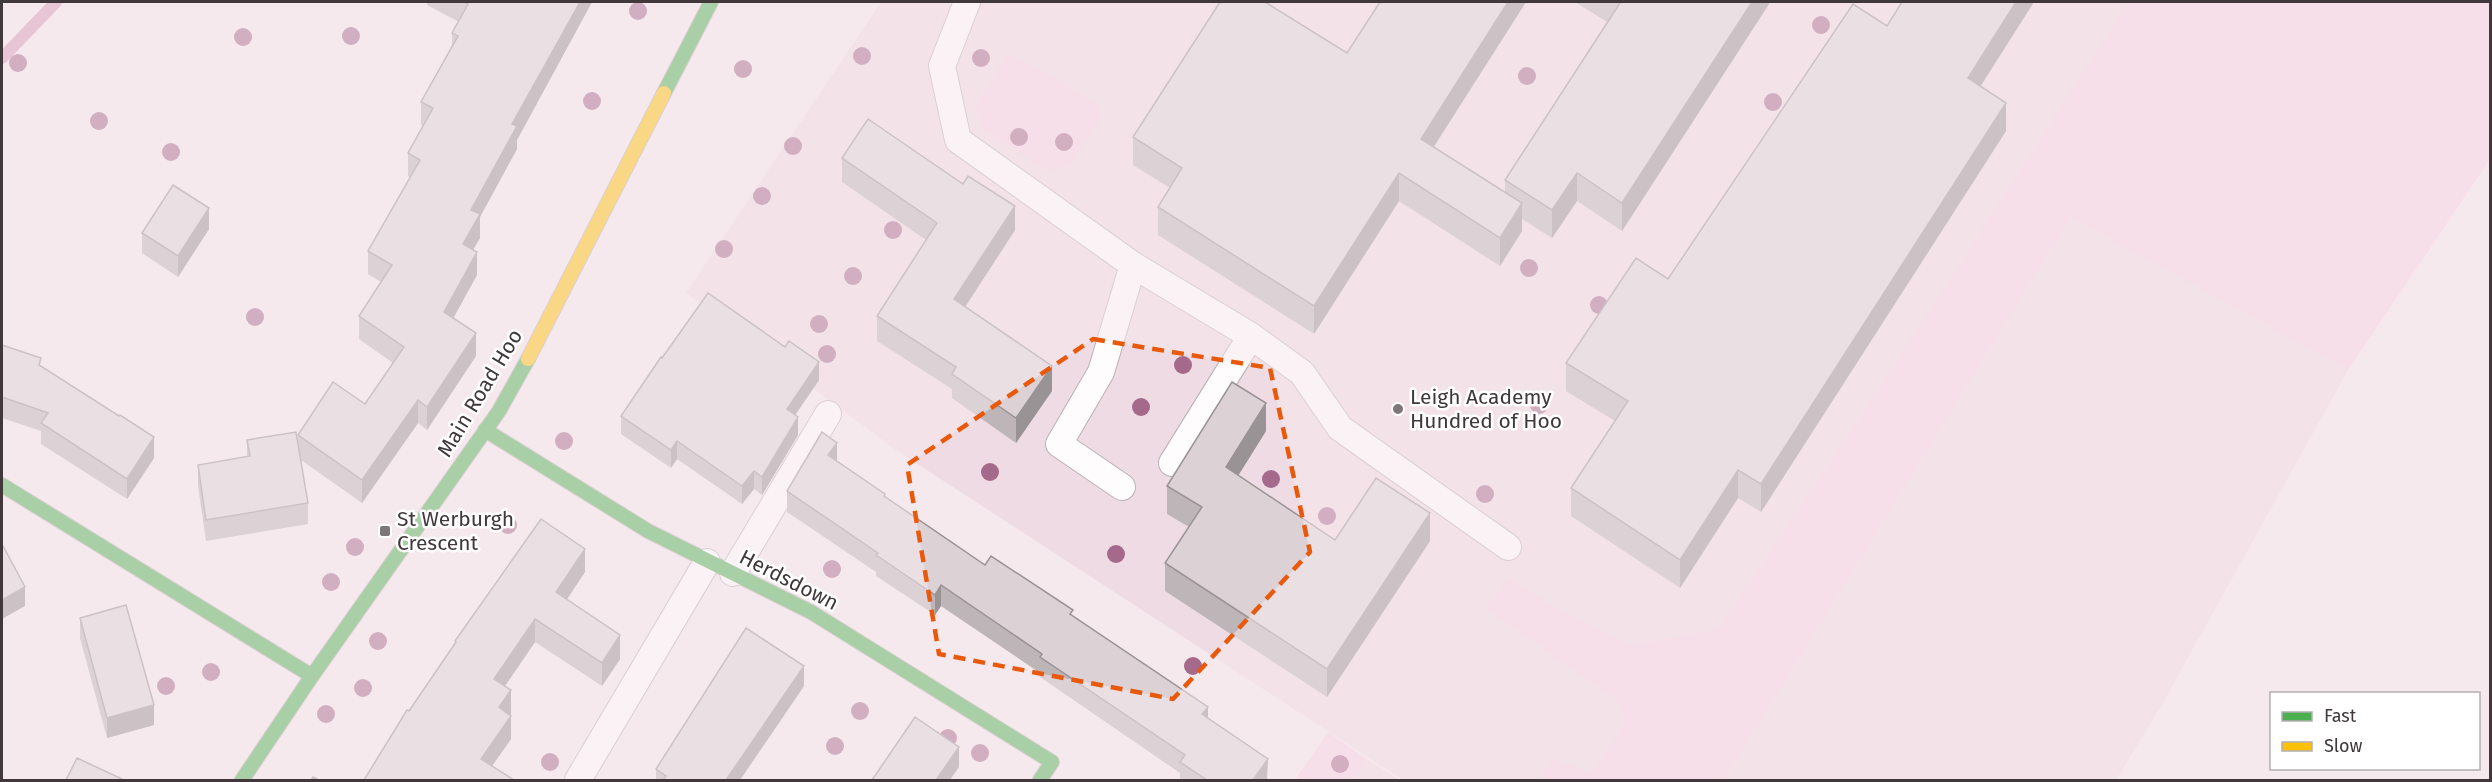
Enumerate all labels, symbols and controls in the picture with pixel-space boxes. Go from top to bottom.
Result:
street label: Main Road Hoo [432,324,528,462]
place label: Leigh Academy Hundred of Hoo [1410,384,1562,434]
marker: Leigh Academy Hundred of Hoo [1391,402,1405,416]
place label: St Werburgh Crescent [397,506,514,556]
marker: St Werburgh Crescent [378,524,392,538]
street label: Herdsdown [735,544,843,616]
legend [2270,692,2480,770]
text: Fast [2324,705,2357,727]
text: Slow [2324,735,2363,757]

